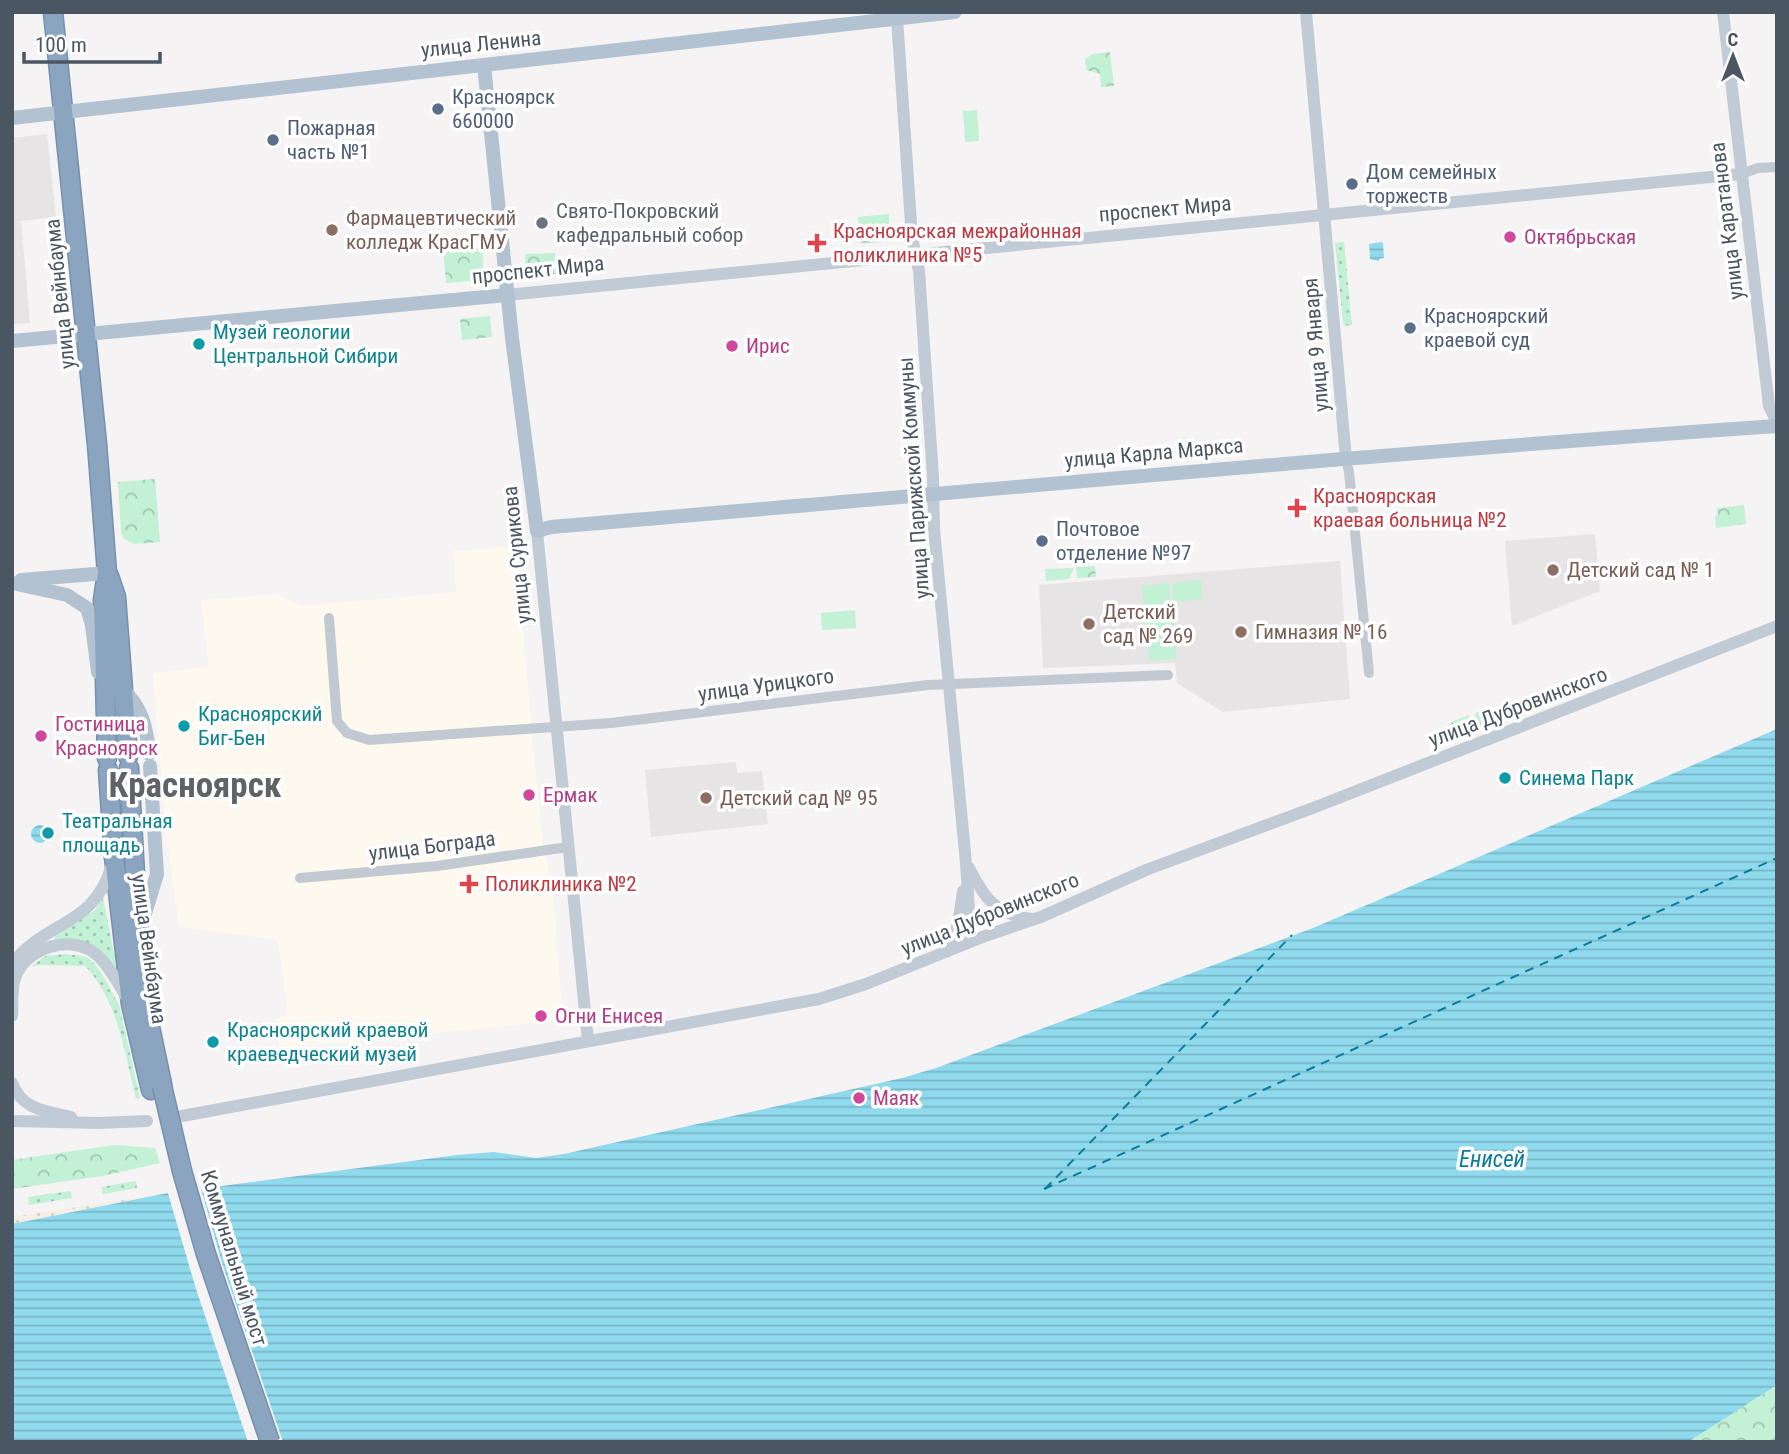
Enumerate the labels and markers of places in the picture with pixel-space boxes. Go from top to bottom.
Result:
place label: Красноярск 660000 [452,85,555,133]
marker: Красноярск 660000 [430,101,446,117]
place label: Пожарная часть №1 [287,116,376,164]
marker: Пожарная часть №1 [265,132,281,148]
place label: Дом семейных торжеств [1366,160,1497,208]
marker: Дом семейных торжеств [1344,176,1360,192]
place label: Свято-Покровский кафедральный собор [556,199,743,247]
place label: Фармацевтический колледж КрасГМУ [346,206,516,254]
marker: Свято-Покровский кафедральный собор [534,215,550,231]
place label: Красноярская межрайонная поликлиника №5 [833,219,1082,267]
marker: Фармацевтический колледж КрасГМУ [324,222,340,238]
place label: Октябрьская [1524,225,1636,249]
marker: Октябрьская [1502,229,1518,245]
marker: Красноярская межрайонная поликлиника №5 [807,233,827,253]
place label: Красноярский краевой суд [1424,304,1549,352]
place label: Музей геологии Центральной Сибири [213,320,398,368]
marker: Красноярский краевой суд [1402,320,1418,336]
place label: Ирис [746,334,790,358]
marker: Музей геологии Центральной Сибири [191,336,207,352]
marker: Ирис [724,338,740,354]
place label: Красноярская краевая больница №2 [1313,484,1507,532]
marker: Красноярская краевая больница №2 [1287,498,1307,518]
place label: Почтовое отделение №97 [1056,517,1191,565]
marker: Почтовое отделение №97 [1034,533,1050,549]
place label: Детский сад № 1 [1567,558,1714,582]
marker: Детский сад № 1 [1545,562,1561,578]
place label: Детский сад № 269 [1103,600,1193,648]
marker: Детский сад № 269 [1081,616,1097,632]
place label: Гимназия № 16 [1255,620,1387,644]
marker: Гимназия № 16 [1233,624,1249,640]
place label: Красноярский Биг-Бен [198,702,323,750]
place label: Гостиница Красноярск [55,712,158,760]
marker: Красноярский Биг-Бен [176,718,192,734]
marker: Гостиница Красноярск [33,728,49,744]
place label: Синема Парк [1519,766,1634,790]
marker: Синема Парк [1497,770,1513,786]
place label: Ермак [543,783,598,807]
place label: Детский сад № 95 [720,786,878,810]
marker: Ермак [521,787,537,803]
marker: Детский сад № 95 [698,790,714,806]
place label: Театральная площадь [62,809,173,857]
marker: Театральная площадь [40,825,56,841]
place label: Поликлиника №2 [485,872,637,896]
marker: Поликлиника №2 [459,874,479,894]
place label: Огни Енисея [555,1004,663,1028]
marker: Огни Енисея [533,1008,549,1024]
place label: Красноярский краевой краеведческий музей [227,1018,429,1066]
marker: Красноярский краевой краеведческий музей [205,1034,221,1050]
place label: Маяк [873,1086,919,1110]
marker: Маяк [851,1090,867,1106]

